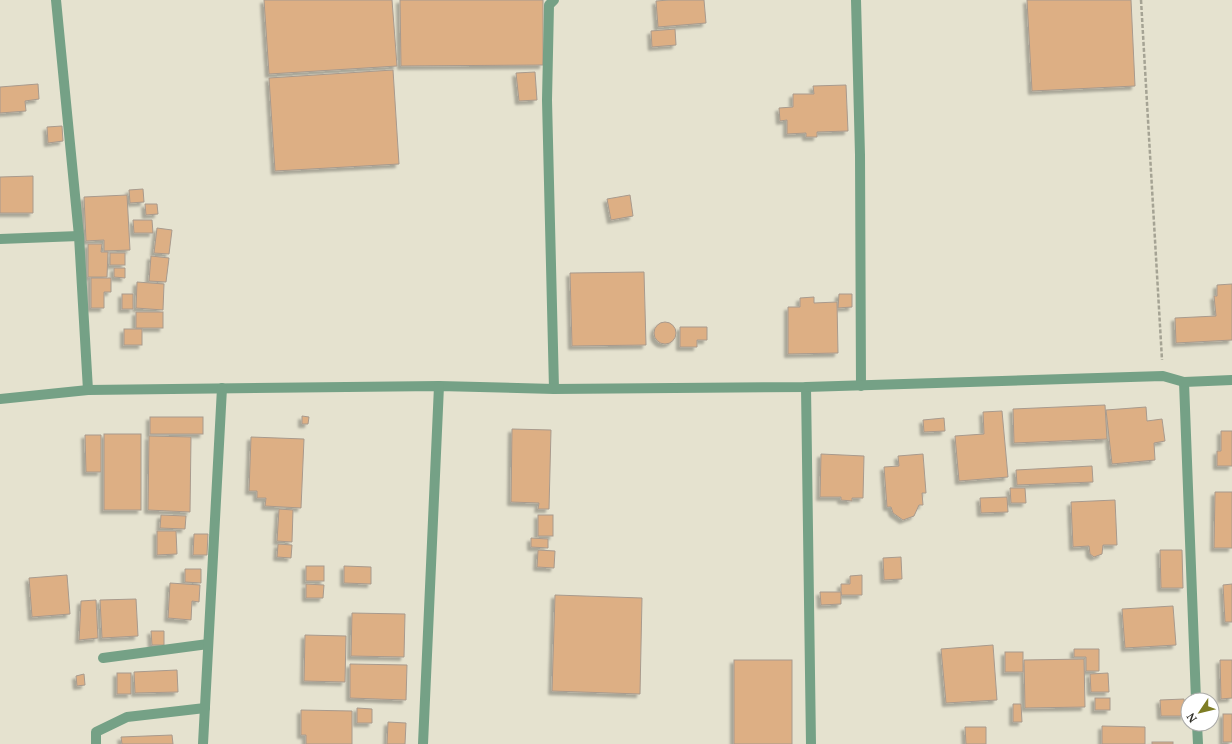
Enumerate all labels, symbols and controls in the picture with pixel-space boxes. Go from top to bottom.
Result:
north arrow [1180,692,1220,732]
text: N [1183,710,1200,726]

